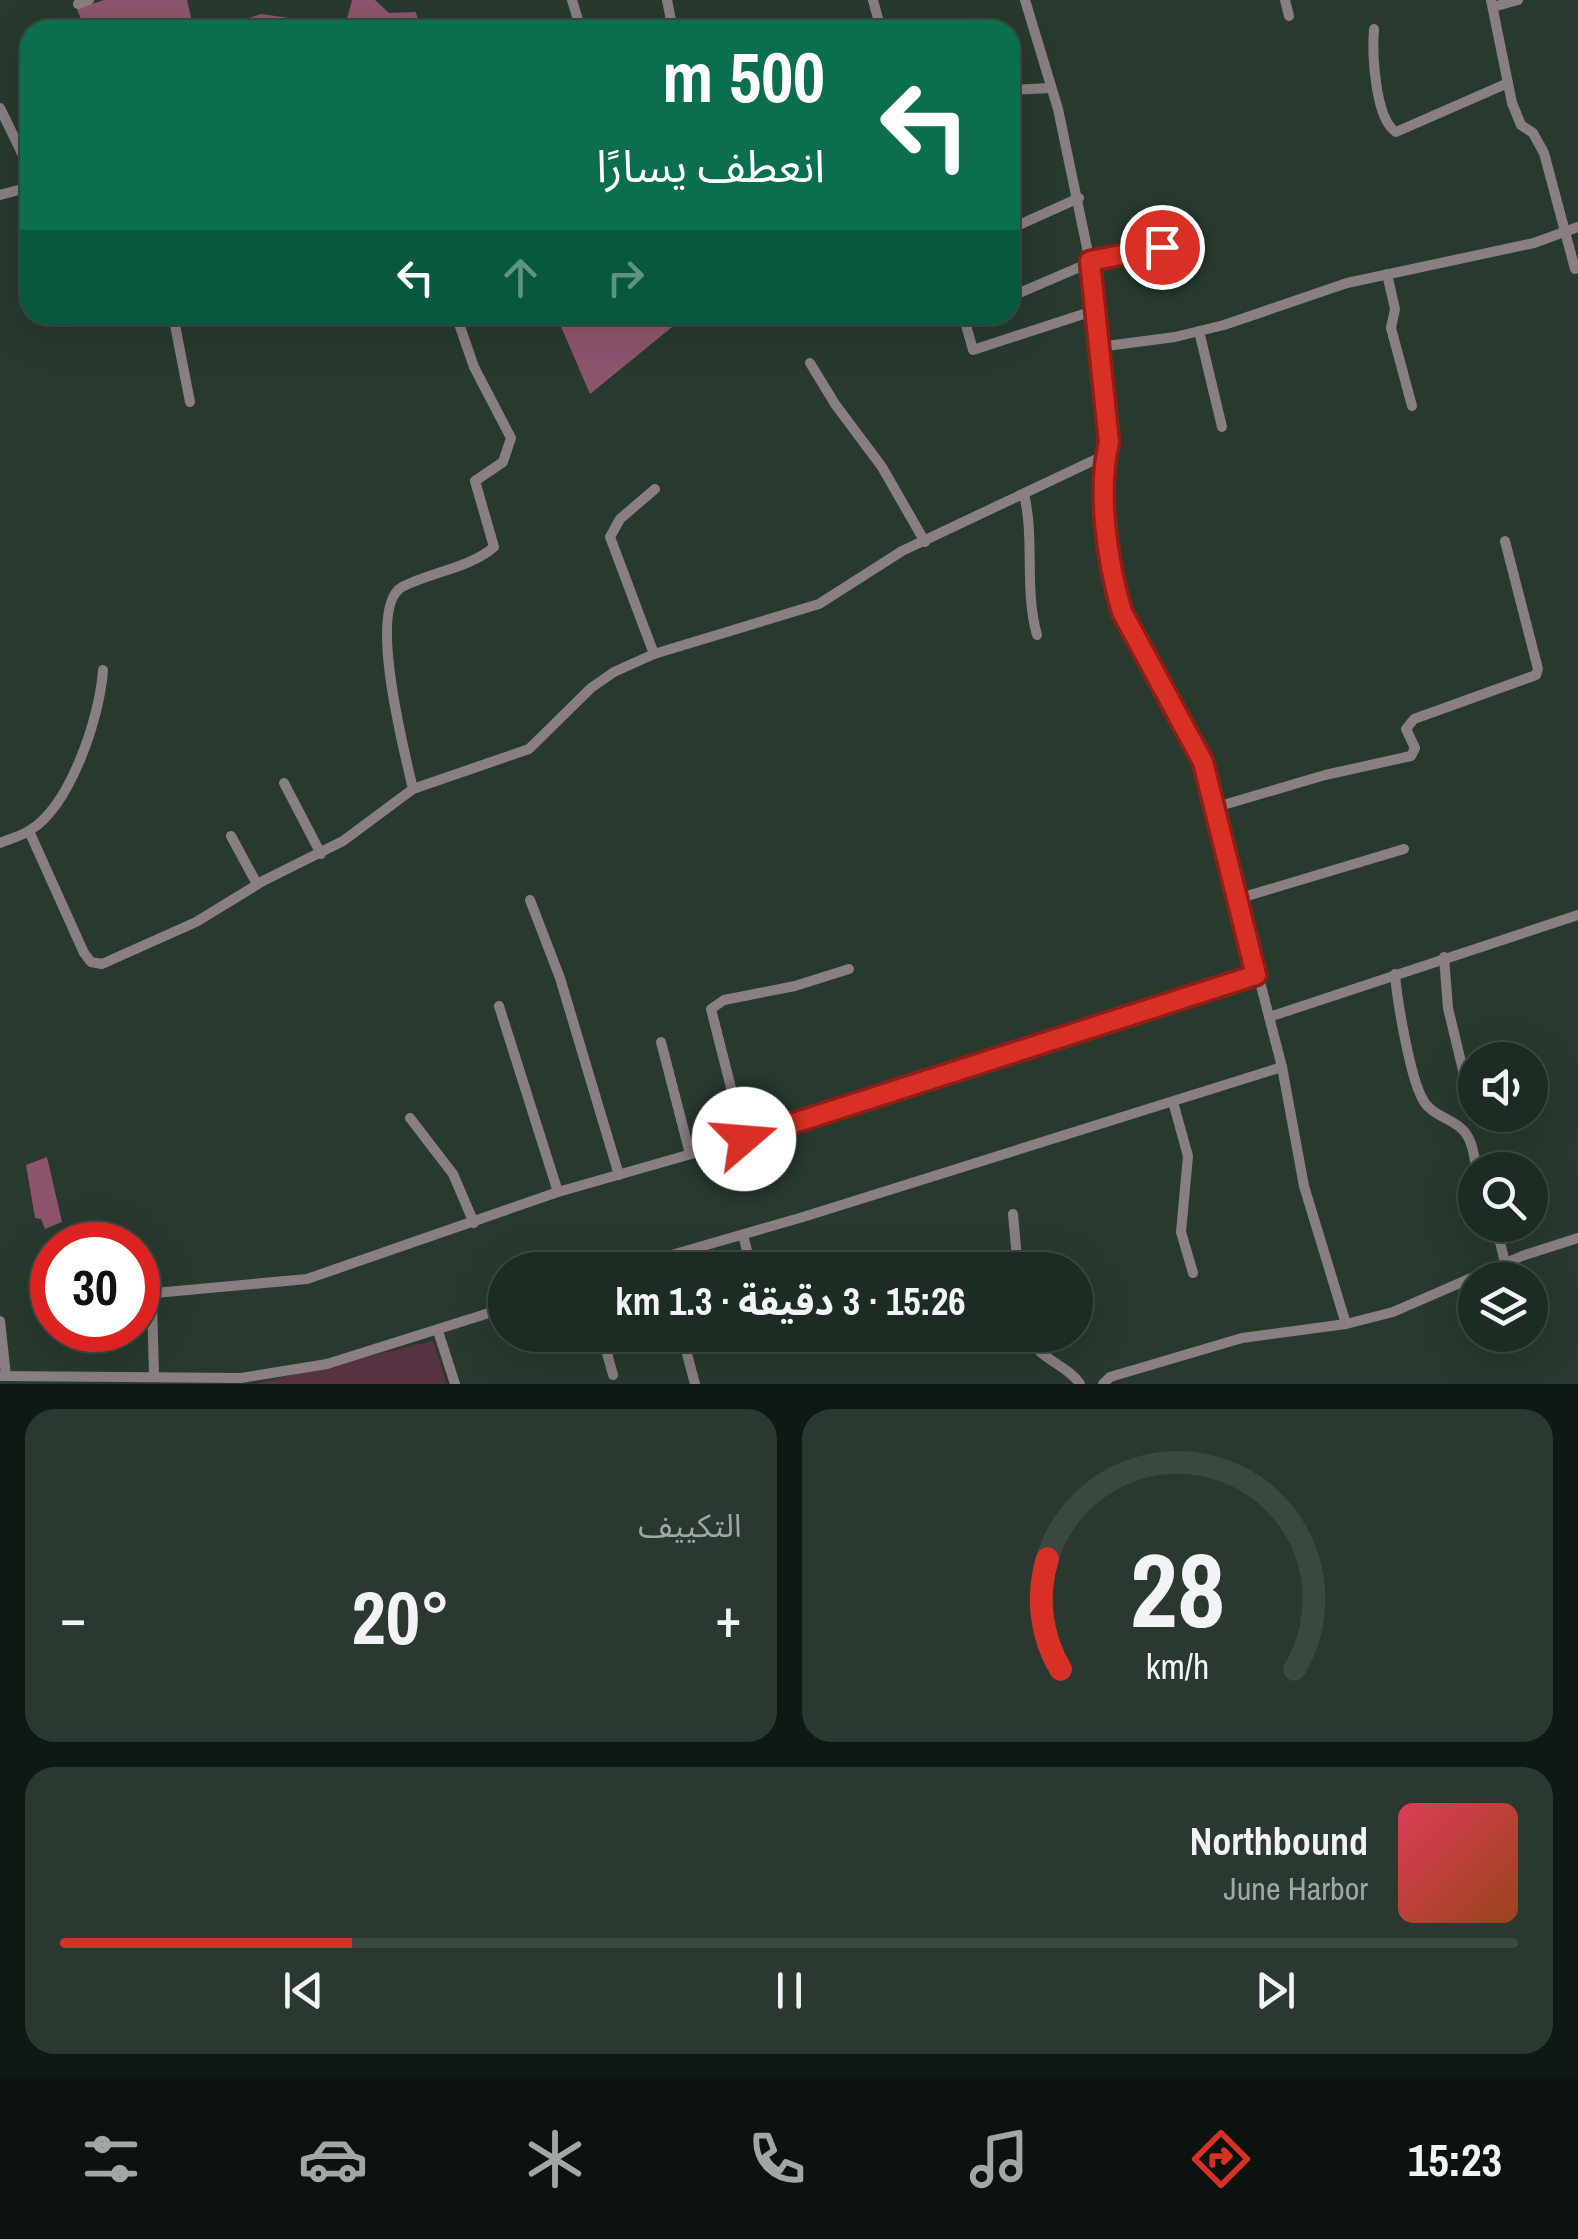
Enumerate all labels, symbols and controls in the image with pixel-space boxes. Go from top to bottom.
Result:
text: 500 m [662,30,825,124]
icon: left [860,60,990,190]
text: انعطف يسارًا [596,135,825,196]
pin [1120,205,1205,290]
icon: arrive [1135,220,1190,275]
icon: left [388,250,443,305]
icon: ahead [493,250,548,305]
icon: right [598,250,653,305]
map controls [1458,1042,1548,1352]
button: sound [1458,1042,1548,1132]
position arrow [692,1087,796,1191]
button: search [1458,1152,1548,1242]
speed limit sign: 30 [30,1222,160,1352]
button: layers [1458,1262,1548,1352]
text: 15:26 · 3 دقيقة · 1.3 km [615,1276,966,1327]
text: التكييف [638,1504,742,1547]
text: 28 [1130,1519,1225,1659]
text: 20° [352,1566,450,1667]
text: − [60,1580,86,1654]
text: + [715,1580,742,1654]
text: km/h [1145,1642,1209,1690]
text: Northbound [1190,1816,1368,1867]
text: June Harbor [1224,1867,1368,1910]
icon: previous [276,1963,331,2018]
icon: pause [762,1963,817,2018]
icon: next [1248,1963,1303,2018]
icon: filters [76,2124,146,2194]
icon: car [298,2124,368,2194]
icon: climate [520,2124,590,2194]
icon: phone [742,2124,812,2194]
icon: music [964,2124,1034,2194]
icon: directions [1186,2124,1256,2194]
text: 15:23 [1408,2129,1502,2190]

